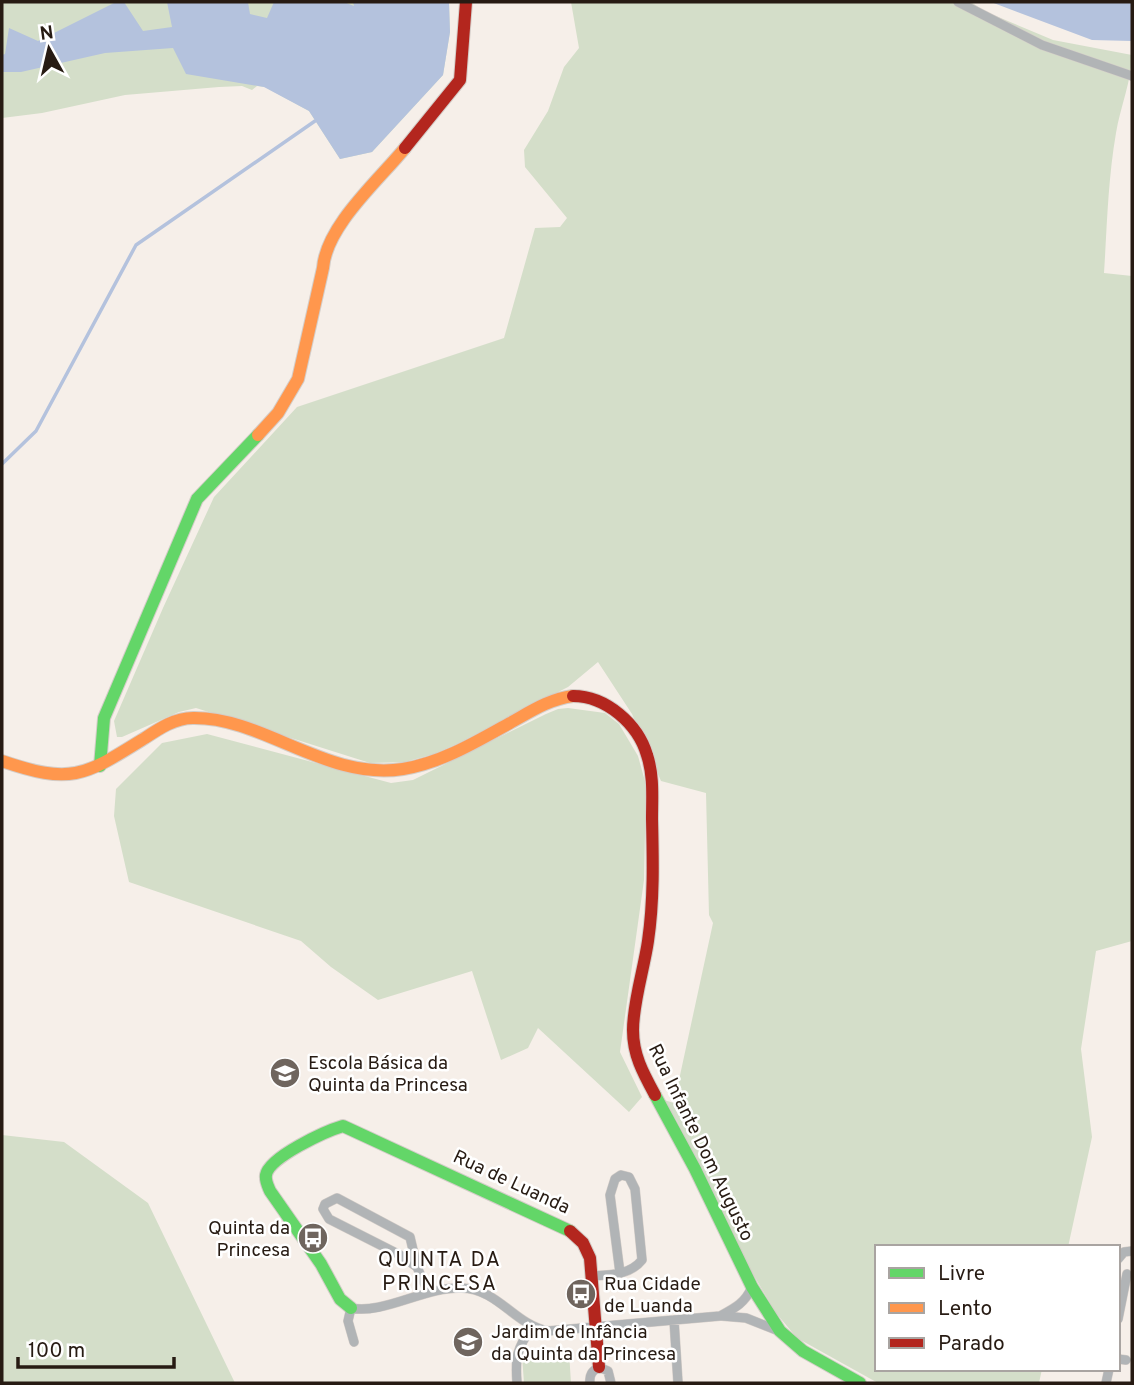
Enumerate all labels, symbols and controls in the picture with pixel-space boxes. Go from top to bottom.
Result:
north arrow [14,14,84,84]
text: N [38,21,55,47]
street label: Rua Infante Dom Augusto [642,1040,758,1245]
place label: Escola Básica da Quinta da Princesa [308,1052,468,1098]
school or university icon: Escola Básica da Quinta da Princesa [268,1056,302,1090]
street label: Rua de Luanda [449,1145,573,1220]
place label: Quinta da Princesa [208,1217,290,1263]
bus stop icon: Quinta da Princesa [296,1221,330,1255]
legend [875,1245,1120,1371]
district label: QUINTA DA PRINCESA [378,1247,502,1298]
text: Livre [938,1261,985,1288]
place label: Rua Cidade de Luanda [604,1273,701,1319]
bus stop icon: Rua Cidade de Luanda [564,1277,598,1311]
text: Lento [938,1296,992,1323]
place label: Jardim de Infância da Quinta da Princesa [491,1321,676,1367]
school or university icon: Jardim de Infância da Quinta da Princesa [451,1325,485,1359]
scale bar [18,1326,173,1370]
text: Parado [938,1331,1005,1358]
text: 100 m [28,1338,85,1365]

